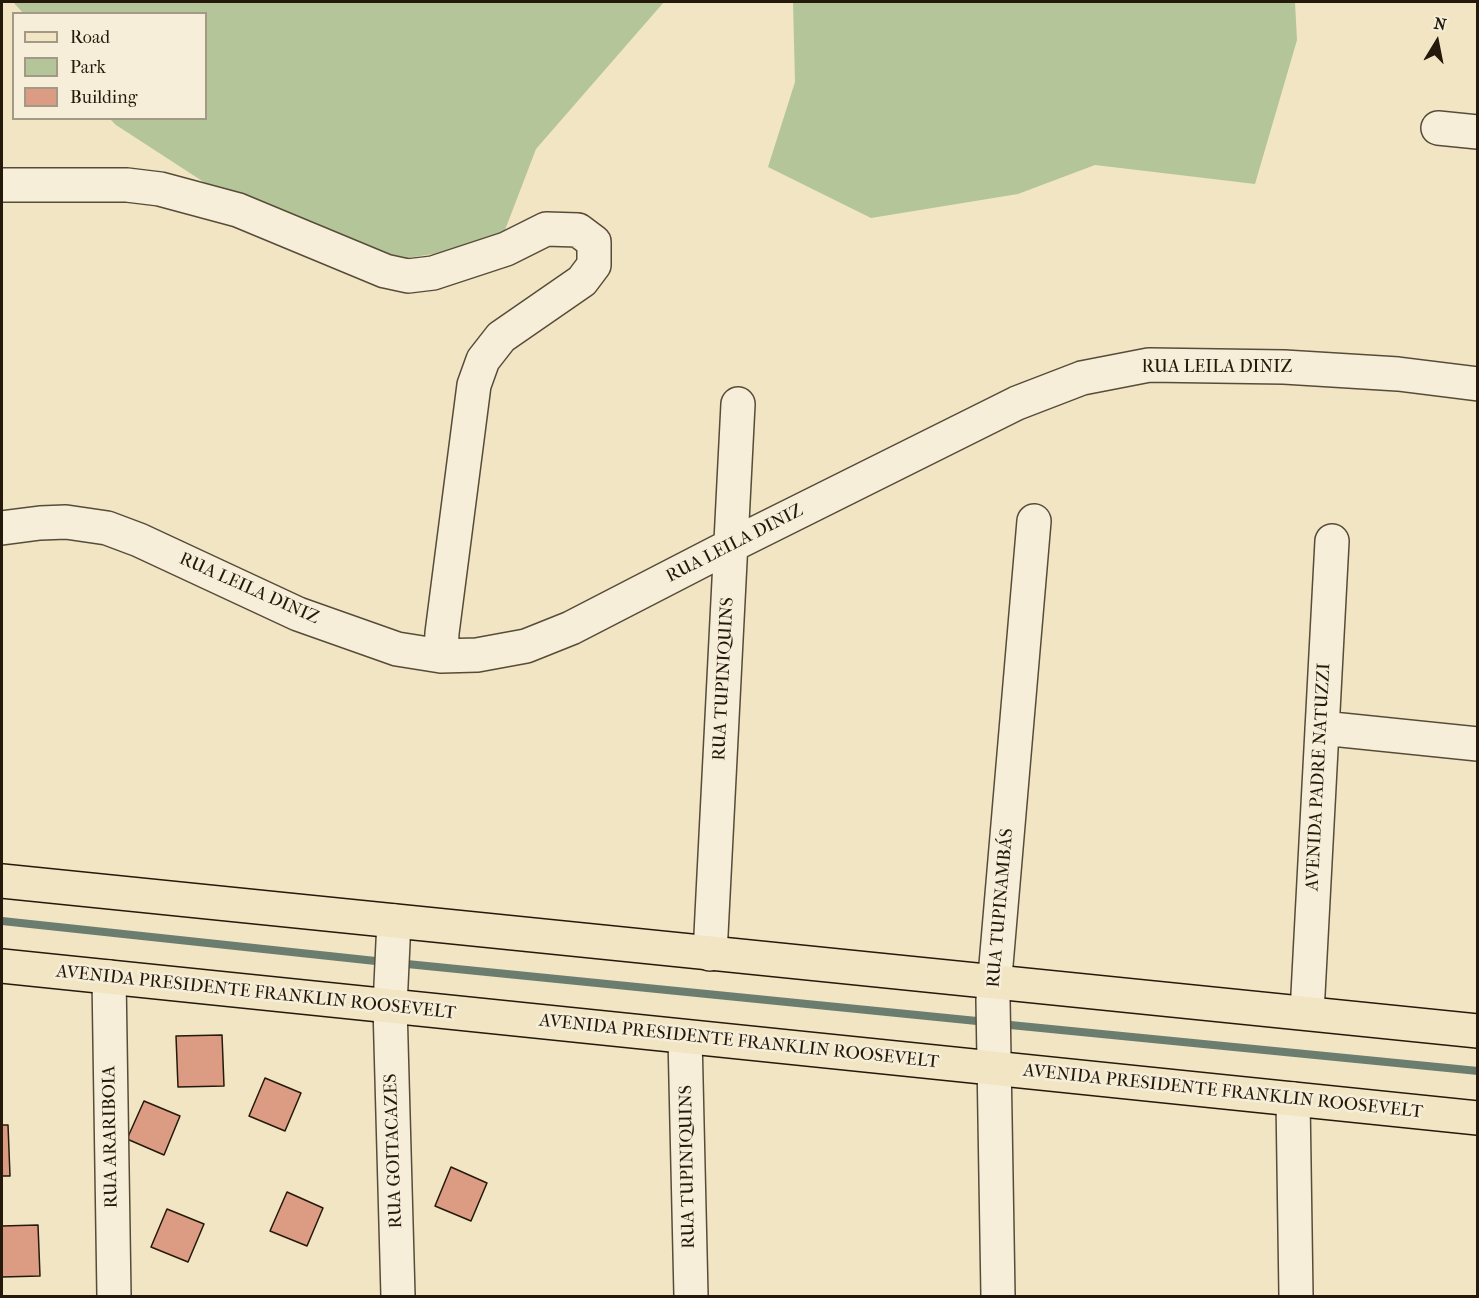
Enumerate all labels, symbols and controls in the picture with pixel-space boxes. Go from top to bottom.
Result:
legend [12,12,207,120]
north arrow [1407,12,1467,72]
text: N [1433,13,1448,34]
text: Road [70,27,110,48]
text: Park [70,57,106,78]
text: Building [70,87,137,108]
street label: RUA LEILA DINIZ [1142,357,1292,379]
street label: RUA LEILA DINIZ [663,500,807,588]
street label: RUA LEILA DINIZ [176,548,322,630]
street label: RUA TUPINIQUINS [709,597,739,761]
street label: AVENIDA PADRE NATUZZI [1302,662,1336,892]
street label: RUA TUPINAMBÁS [983,827,1019,989]
street label: AVENIDA PRESIDENTE FRANKLIN ROOSEVELT [55,961,457,1025]
street label: AVENIDA PRESIDENTE FRANKLIN ROOSEVELT [538,1010,940,1074]
street label: AVENIDA PRESIDENTE FRANKLIN ROOSEVELT [1022,1060,1424,1124]
street label: RUA ARARIBOIA [99,1065,123,1209]
street label: RUA GOITACAZES [381,1073,407,1229]
street label: RUA TUPINIQUINS [676,1085,700,1249]

